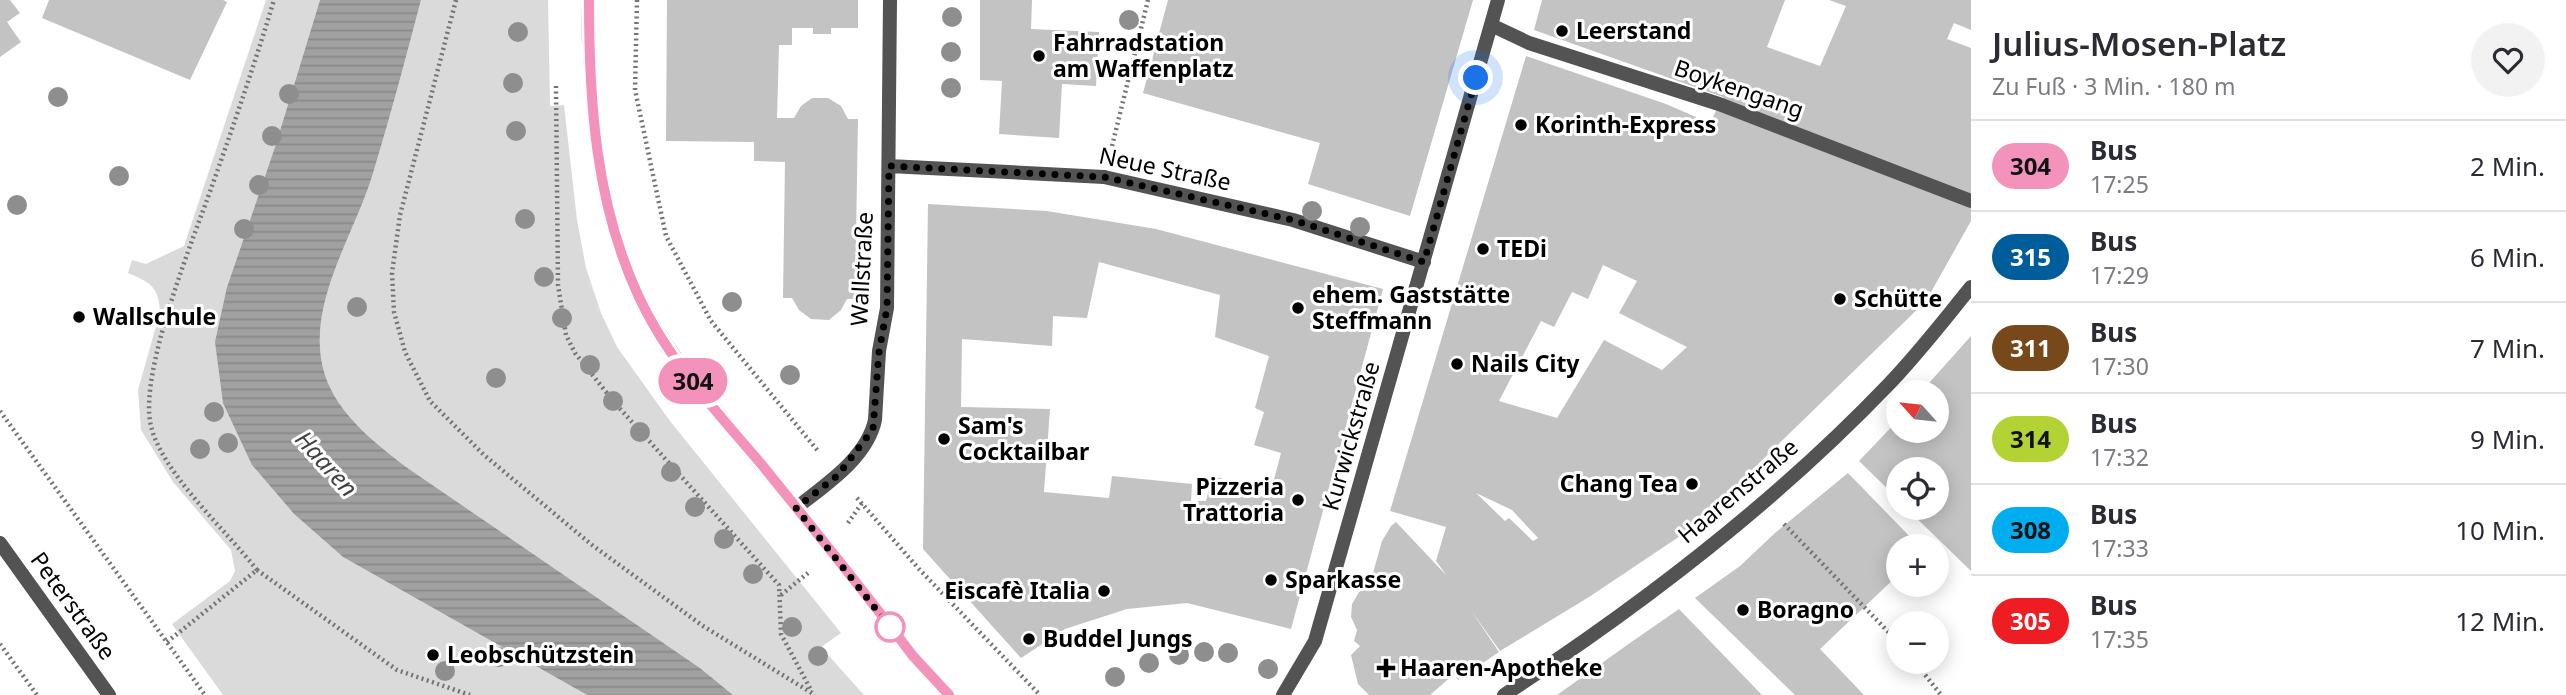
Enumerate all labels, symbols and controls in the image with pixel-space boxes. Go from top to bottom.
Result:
place label: Leerstand [1576,14,1691,46]
text: Julius-Mosen-Platz [1992,21,2286,66]
marker: Leerstand [1554,23,1570,39]
button: heart [2471,23,2545,97]
place label: Fahrradstation am Waffenplatz [1053,26,1234,84]
marker: Fahrradstation am Waffenplatz [1031,48,1047,64]
street label: Boykengang [1670,51,1808,125]
your location [1458,60,1493,95]
text: Zu Fuß · 3 Min. · 180 m [1992,70,2236,102]
place label: Korinth-Express [1535,108,1716,140]
marker: Korinth-Express [1513,117,1529,133]
text: Bus [2090,132,2137,168]
street label: Neue Straße [1096,138,1234,198]
text: 2 Min. [2470,148,2545,184]
text: 304 [2010,149,2051,182]
text: 17:25 [2090,168,2149,200]
street label: Wallstraße [842,211,880,327]
text: Bus [2090,223,2137,259]
place label: TEDi [1497,232,1547,264]
text: 6 Min. [2470,239,2545,275]
text: 315 [2010,240,2051,273]
marker: TEDi [1475,241,1491,257]
text: 17:29 [2090,259,2149,291]
place label: ehem. Gaststätte Steffmann [1312,278,1510,336]
place label: Schütte [1854,282,1942,314]
marker: Schütte [1832,291,1848,307]
place label: Wallschule [93,300,216,332]
marker: ehem. Gaststätte Steffmann [1290,300,1306,316]
marker: Wallschule [71,309,87,325]
text: Bus [2090,314,2137,350]
text: 7 Min. [2470,330,2545,366]
text: 311 [2010,331,2051,364]
place label: Nails City [1471,347,1580,379]
text: 17:30 [2090,350,2149,382]
marker: Nails City [1449,356,1465,372]
street label: Kurwickstraße [1313,357,1387,514]
line badge: 304 [653,358,733,404]
text: 304 [672,364,714,397]
north arrow [1886,380,1950,443]
map controls [1886,380,1949,674]
text: Bus [2090,405,2137,441]
place label: Sam's Cocktailbar [958,409,1089,467]
text: 9 Min. [2470,421,2545,457]
text: 314 [2010,422,2051,455]
water label: Haaren [289,423,366,503]
street label: Haarenstraße [1670,430,1804,550]
marker: Sam's Cocktailbar [936,431,952,447]
text: 17:32 [2090,441,2149,473]
button: locate [1886,457,1949,520]
place label: Chang Tea [1560,467,1678,499]
place label: Pizzeria Trattoria [1183,470,1284,528]
marker: Chang Tea [1684,476,1700,492]
marker: Pizzeria Trattoria [1290,492,1306,508]
text: Bus [2090,496,2137,532]
text: 10 Min. [2455,512,2545,548]
text: 308 [2010,513,2051,546]
text: 17:33 [2090,532,2149,564]
button: + [1886,534,1949,597]
street label: Peterstraße [24,545,124,666]
place label: Sparkasse [1285,563,1401,595]
marker: Sparkasse [1263,572,1279,588]
place label: Eiscafè Italia [944,574,1090,606]
marker: Eiscafè Italia [1096,583,1112,599]
text: Bus [2090,587,2137,623]
place label: Boragno [1757,593,1854,625]
marker: Boragno [1735,602,1751,618]
text: 12 Min. [2455,603,2545,639]
text: 305 [2010,604,2051,637]
button: − [1886,611,1949,674]
unlabelled marker [875,612,905,642]
place label: Buddel Jungs [1043,622,1192,654]
text: 17:35 [2090,623,2149,655]
marker: Buddel Jungs [1021,631,1037,647]
place label: Leobschützstein [447,638,634,670]
marker: Leobschützstein [425,647,441,663]
place label: Haaren-Apotheke [1400,651,1603,683]
marker: Haaren-Apotheke [1378,660,1394,676]

